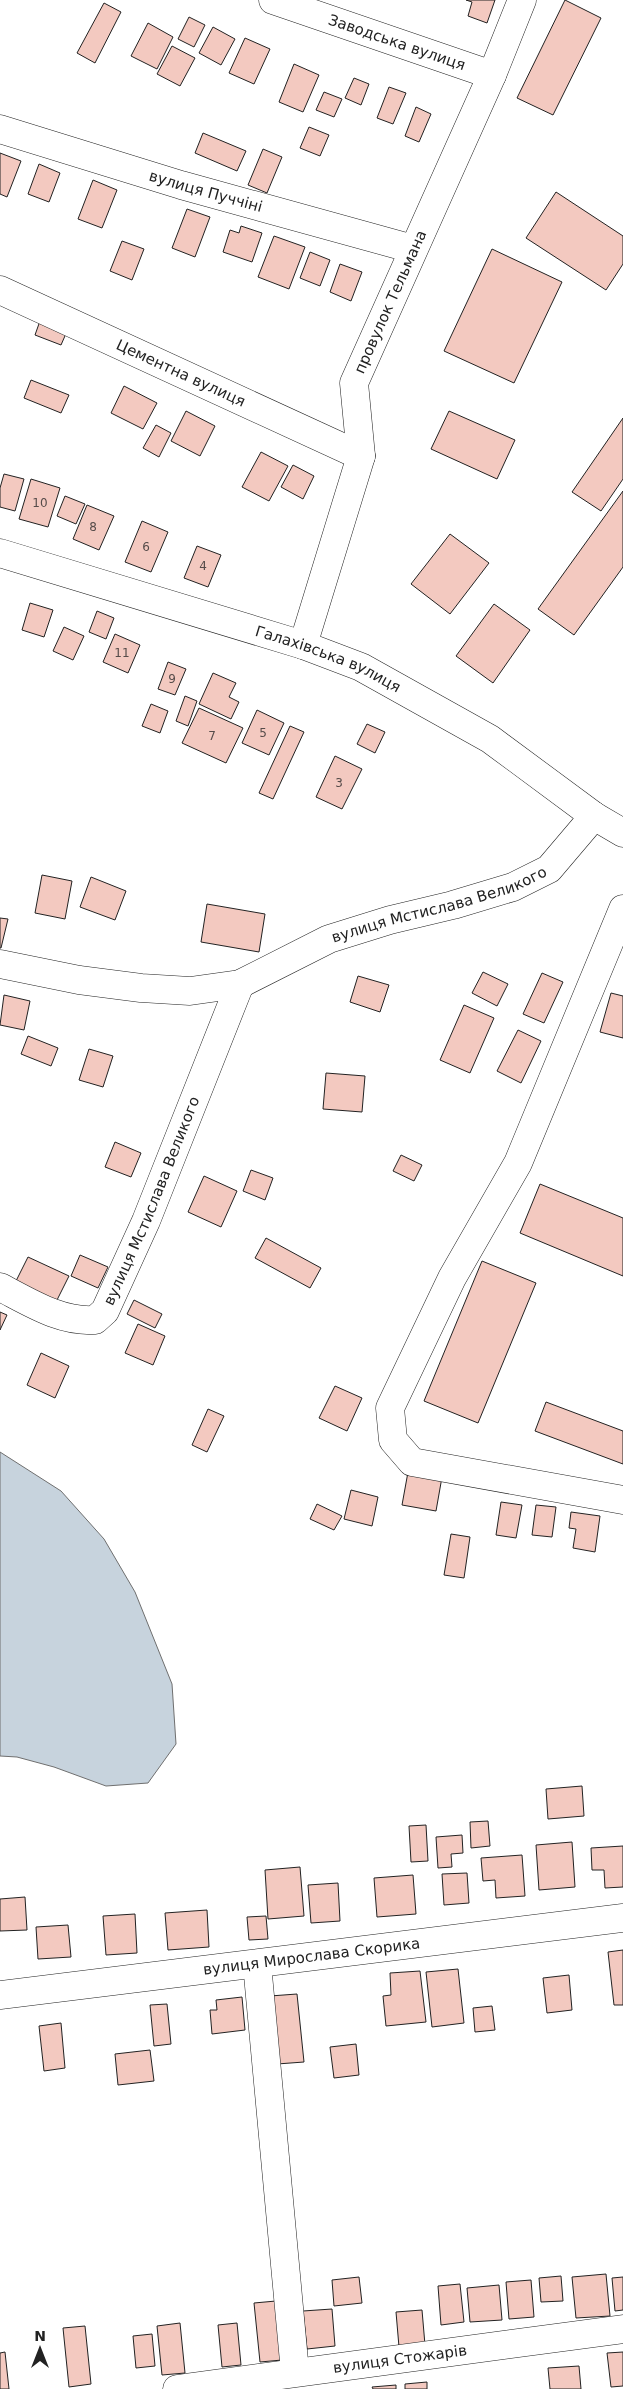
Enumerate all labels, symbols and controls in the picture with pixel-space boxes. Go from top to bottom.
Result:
street label: Заводська вулиця [326,11,468,74]
street label: вулиця Пуччіні [147,167,264,216]
street label: провулок Тельмана [350,227,430,376]
street label: Цементна вулиця [113,336,248,411]
house number: 10 [32,496,48,510]
house number: 8 [89,520,97,534]
house number: 6 [142,540,150,554]
house number: 4 [199,559,207,573]
street label: Галахівська вулиця [253,622,404,696]
house number: 11 [114,646,130,660]
house number: 9 [168,672,176,686]
house number: 5 [259,726,267,740]
house number: 7 [208,729,216,743]
house number: 3 [335,776,343,790]
street label: вулиця Мстислава Великого [329,863,550,947]
street label: вулиця Мстислава Великого [100,1094,203,1308]
street label: вулиця Мирослава Скорика [202,1934,421,1979]
north arrow [15,2324,65,2374]
text: N [34,2328,46,2344]
street label: вулиця Стожарів [332,2341,468,2377]

